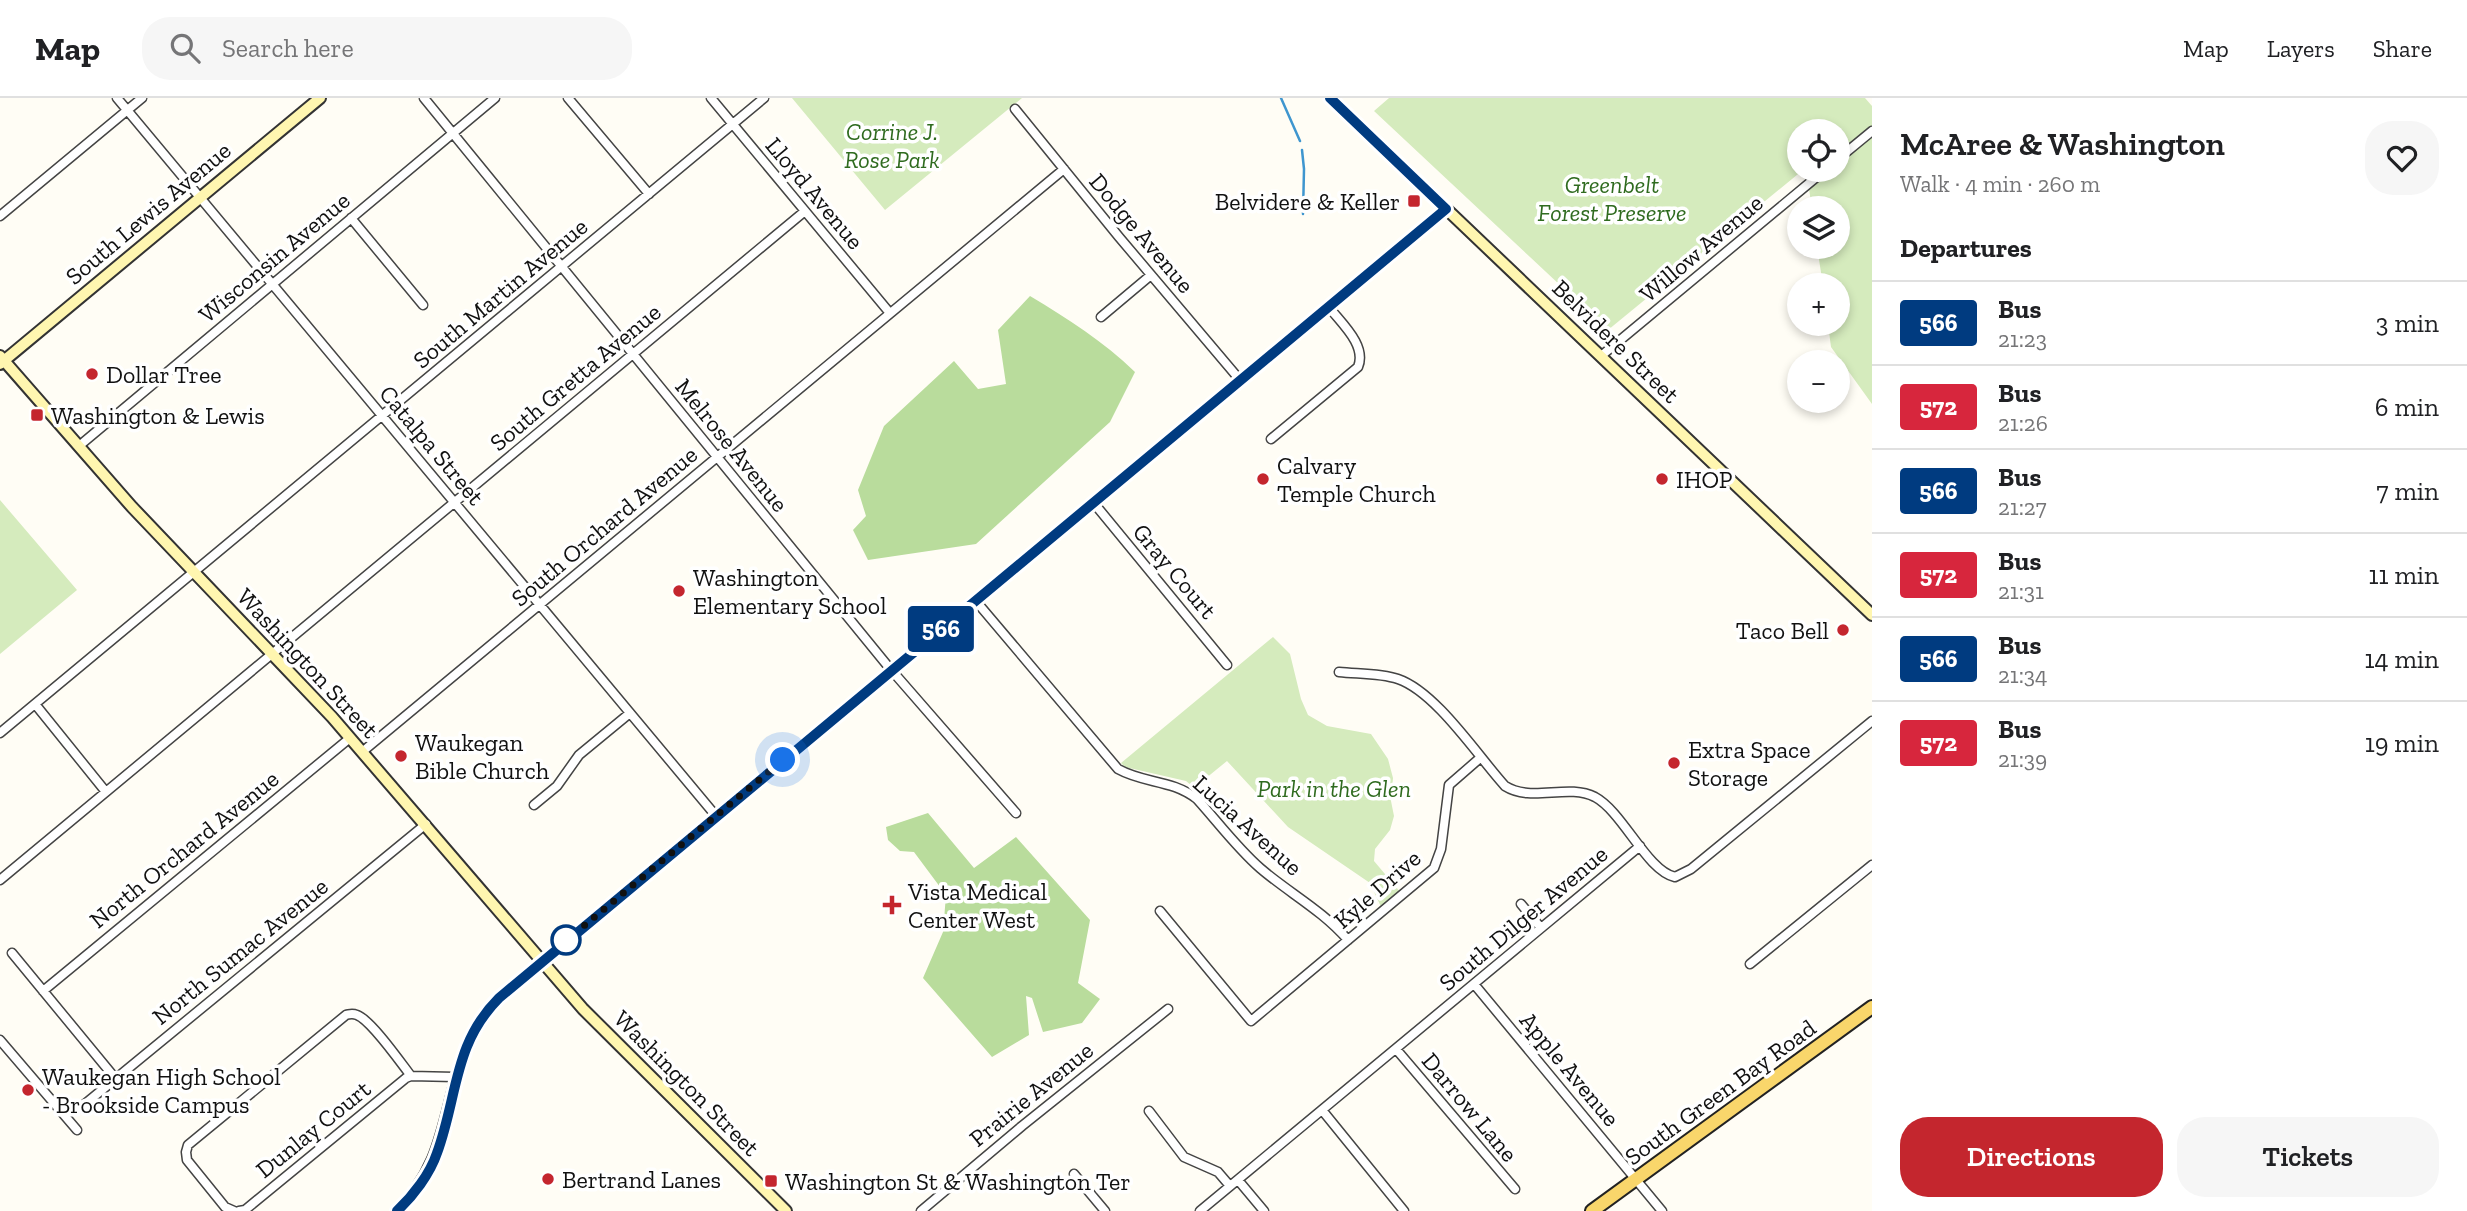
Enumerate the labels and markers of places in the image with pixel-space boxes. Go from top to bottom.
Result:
place label: Belvidere & Keller [1215,187,1400,216]
marker: Belvidere & Keller [1406,193,1422,209]
place label: Dollar Tree [106,360,221,389]
marker: Dollar Tree [84,366,100,382]
place label: Washington & Lewis [51,401,265,430]
marker: Washington & Lewis [29,407,45,423]
place label: Calvary Temple Church [1277,451,1436,508]
place label: IHOP [1676,465,1733,494]
marker: Calvary Temple Church [1255,471,1271,487]
marker: IHOP [1654,471,1670,487]
place label: Washington Elementary School [693,563,887,620]
marker: Washington Elementary School [671,583,687,599]
place label: Taco Bell [1736,616,1829,645]
marker: Taco Bell [1835,622,1851,638]
place label: Waukegan Bible Church [415,728,550,785]
place label: Extra Space Storage [1688,735,1810,792]
marker: Waukegan Bible Church [393,748,409,764]
marker: Extra Space Storage [1666,755,1682,771]
place label: Vista Medical Center West [907,877,1047,934]
marker: Vista Medical Center West [882,895,902,915]
unlabelled marker [551,925,581,955]
place label: Waukegan High School - Brookside Campus [42,1062,281,1119]
marker: Waukegan High School - Brookside Campus [20,1082,36,1098]
place label: Bertrand Lanes [562,1165,721,1194]
place label: Washington St & Washington Ter [785,1167,1130,1196]
marker: Bertrand Lanes [540,1171,556,1187]
marker: Washington St & Washington Ter [763,1173,779,1189]

